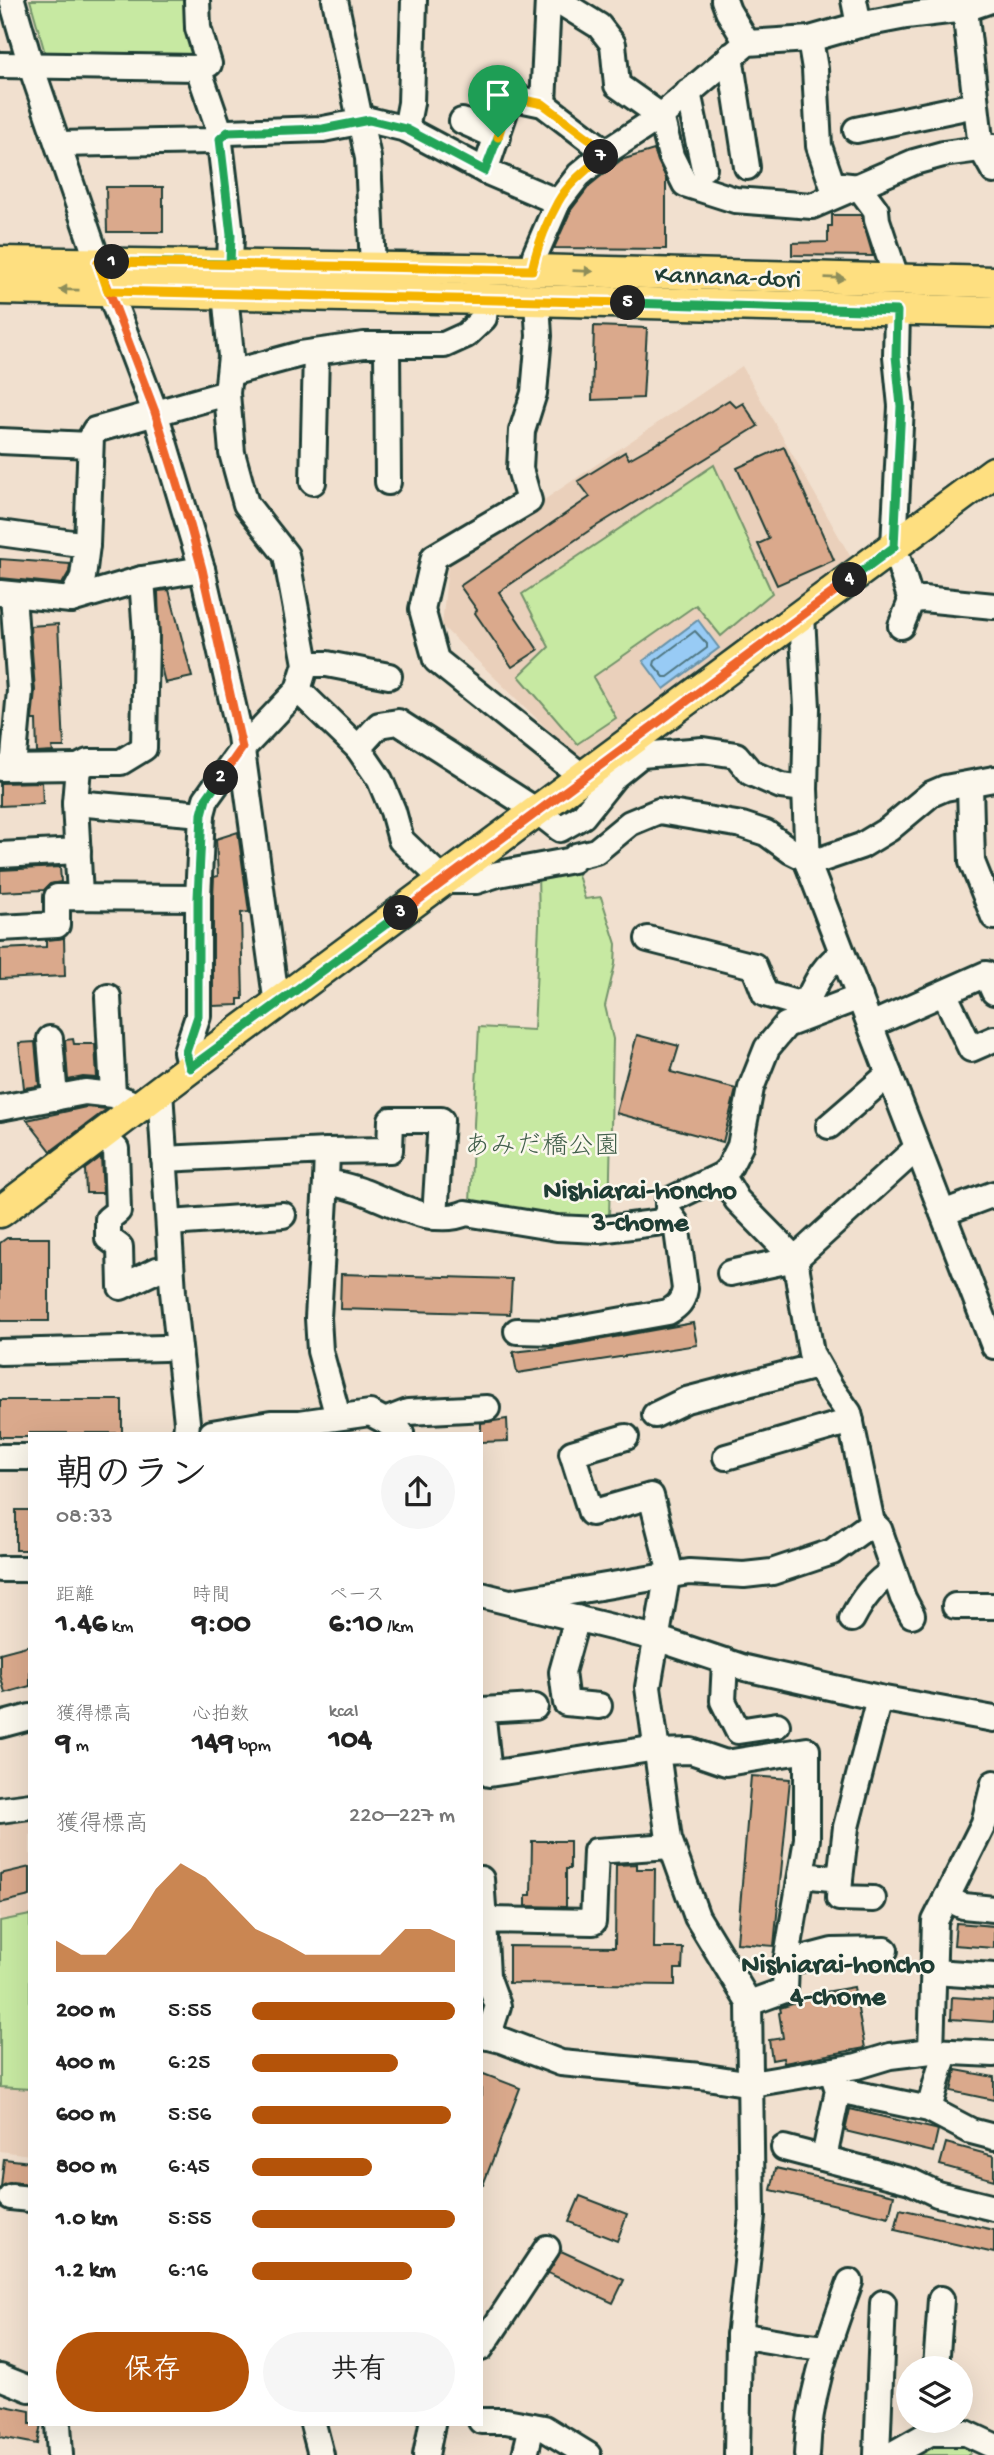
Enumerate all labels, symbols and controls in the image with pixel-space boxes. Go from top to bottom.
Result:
pin [468,65,528,137]
icon: arrive [479,76,517,114]
pin: 7 [584,140,618,174]
text: 7 [596,145,605,168]
pin: 1 [94,244,130,280]
text: 1 [108,250,115,273]
street label: Kannana-dori [654,261,802,298]
one-way arrow [572,265,594,277]
one-way arrow [824,273,846,284]
one-way arrow [57,284,79,296]
pin: 5 [610,286,646,320]
text: 5 [623,291,633,314]
pin: 4 [832,562,868,598]
text: 4 [845,568,854,591]
pin: 2 [204,760,238,796]
text: 2 [216,766,225,789]
pin: 3 [384,895,418,930]
text: 3 [396,901,405,924]
park label: あみだ橋公園 [464,1132,620,1164]
district label: Nishiarai-honcho 3-chome [543,1176,737,1241]
button: share [381,1455,455,1529]
text: 朝のラン [56,1456,208,1500]
text: 08:33 [56,1504,113,1531]
text: 距離 [56,1585,94,1608]
text: 時間 [192,1585,230,1608]
text: ペース [329,1585,385,1608]
text: 1.46 [56,1608,107,1643]
text: 9:00 [192,1608,251,1643]
text: 6:10 [329,1608,382,1643]
text: km [107,1616,133,1639]
text: /km [382,1616,413,1639]
text: kcal [329,1701,358,1724]
text: 獲得標高 [56,1704,132,1727]
text: 心拍数 [192,1704,249,1727]
text: 104 [329,1724,372,1759]
text: 9 [56,1727,71,1762]
text: 149 [192,1727,234,1762]
text: m [71,1735,89,1758]
text: bpm [234,1735,271,1758]
text: 220–227 m [349,1803,455,1830]
text: 獲得標高 [56,1812,148,1839]
district label: Nishiarai-honcho 4-chome [741,1950,935,2015]
text: 200 m [56,1998,115,2025]
text: 5:55 [168,1998,212,2025]
text: 400 m [56,2050,115,2077]
text: 6:25 [168,2050,210,2077]
text: 600 m [56,2102,116,2129]
text: 5:56 [168,2102,211,2129]
text: 800 m [56,2154,117,2181]
text: 6:45 [168,2154,210,2181]
text: 1.0 km [56,2206,118,2233]
text: 5:55 [168,2206,212,2233]
text: 1.2 km [56,2258,116,2285]
text: 6:16 [168,2258,208,2285]
button: 保存 [56,2332,249,2412]
button: 共有 [263,2332,455,2412]
map controls [896,2356,973,2433]
button: layers [896,2356,973,2433]

